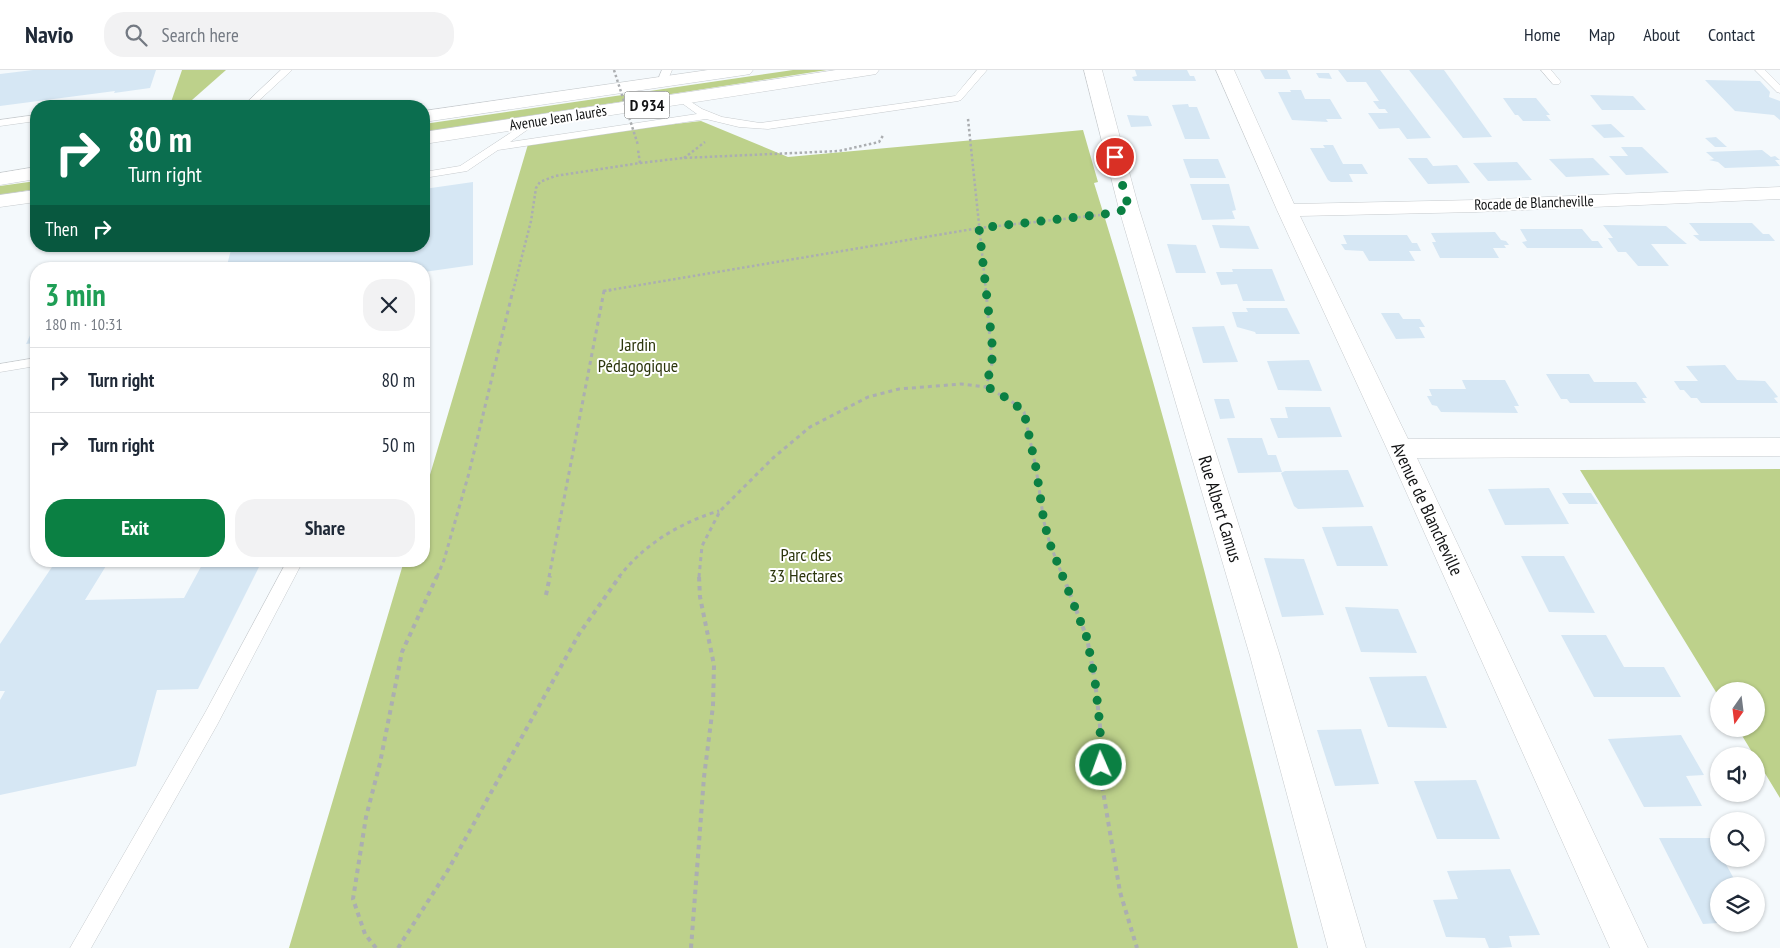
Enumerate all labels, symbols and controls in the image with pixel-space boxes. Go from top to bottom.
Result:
search box [104,12,454,57]
text: Navio [25,19,74,50]
icon: search [122,21,150,49]
text: Search here [162,23,239,47]
text: Home [1524,23,1561,46]
text: Map [1589,23,1615,46]
text: About [1643,23,1680,46]
text: Contact [1708,23,1755,46]
road number: D 934 [624,92,670,118]
street label: Avenue Jean Jaurès [508,100,608,135]
text: 80 m [128,116,192,162]
icon: right [45,120,110,185]
pin [1094,136,1136,178]
icon: arrive [1101,143,1129,171]
text: Turn right [128,160,202,188]
street label: Rocade de Blancheville [1474,191,1594,214]
icon: right [88,215,116,243]
text: Then [45,217,78,241]
text: 3 min [45,275,106,314]
button: close [363,279,415,331]
text: 180 m · 10:31 [45,314,123,334]
park label: Jardin Pédagogique [598,333,678,377]
icon: right [45,366,73,394]
text: Turn right [88,368,154,392]
text: 80 m [382,368,415,392]
icon: right [45,431,73,459]
text: Turn right [88,433,154,457]
text: 50 m [382,433,415,457]
street label: Avenue de Blancheville [1387,439,1468,579]
street label: Rue Albert Camus [1193,453,1248,565]
button: Exit [45,499,225,557]
button: Share [235,499,415,557]
park label: Parc des 33 Hectares [769,543,843,587]
north arrow [1710,682,1765,738]
map controls [1710,682,1765,932]
position arrow [1074,738,1126,790]
button: sound [1710,747,1765,802]
button: search [1710,812,1765,867]
button: layers [1710,877,1765,932]

